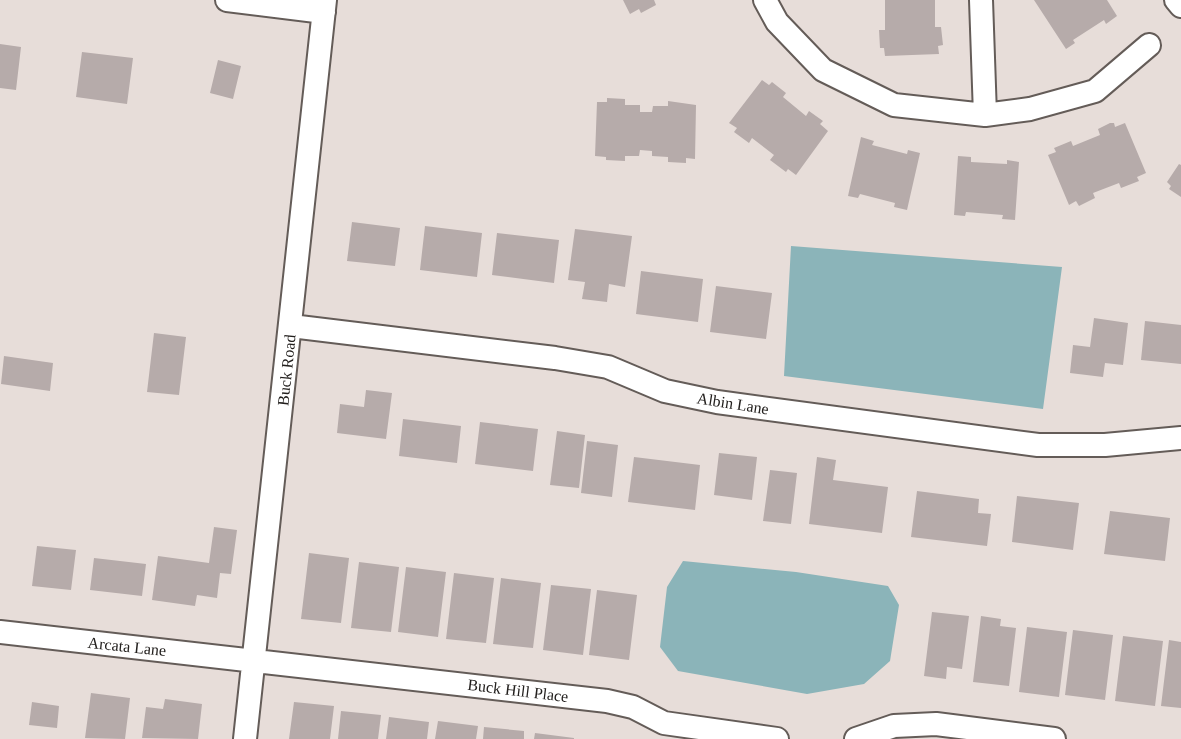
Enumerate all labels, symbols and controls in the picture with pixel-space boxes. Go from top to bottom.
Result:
street label: Buck Road [274,334,299,407]
street label: Albin Lane [696,389,770,418]
street label: Arcata Lane [87,634,167,659]
street label: Buck Hill Place [467,676,569,705]

